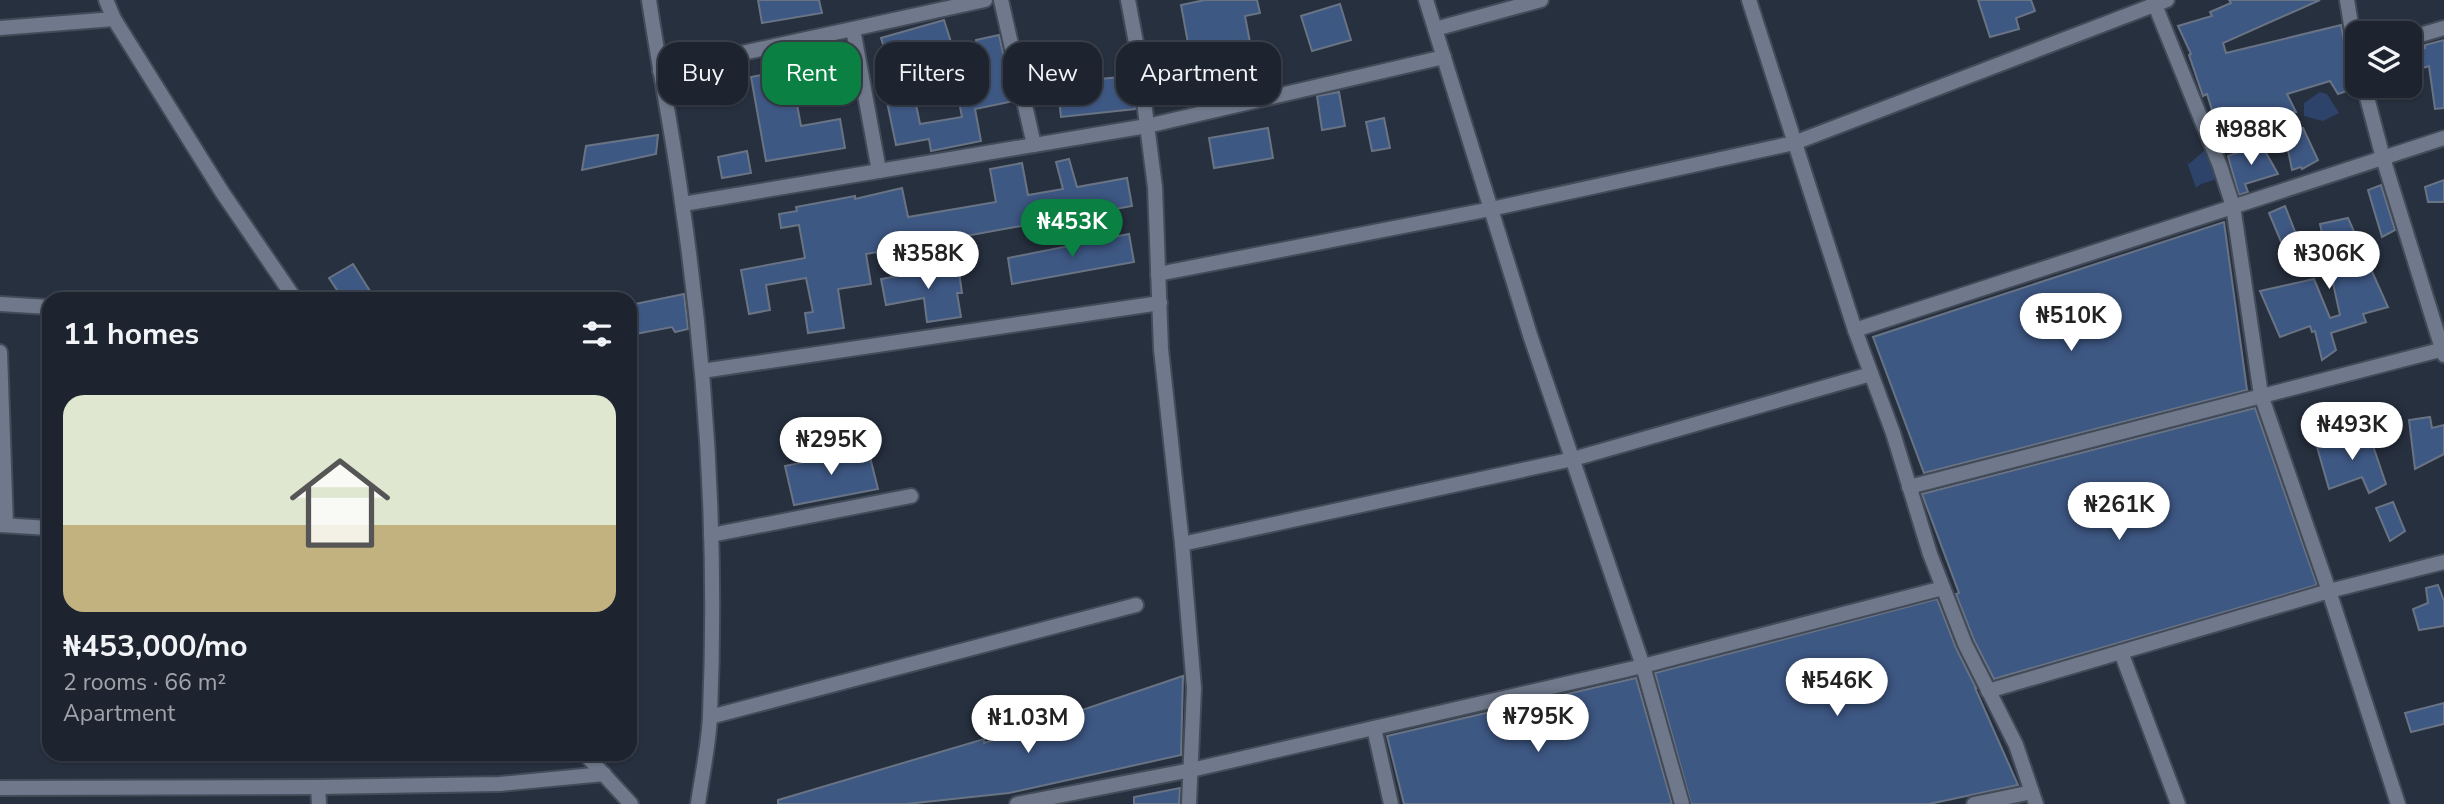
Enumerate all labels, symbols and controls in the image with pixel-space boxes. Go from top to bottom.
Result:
map controls [2345,21,2422,98]
button: layers [2345,21,2422,98]
chip: Buy [658,42,748,105]
chip: Rent [762,42,861,105]
chip: Filters [875,42,989,105]
chip: New [1003,42,1102,105]
chip: Apartment [1116,42,1281,105]
pin: ₦988K [2202,108,2300,167]
text: ₦988K [2216,114,2286,145]
pin: ₦453K [1023,200,1121,259]
text: ₦453K [1037,206,1107,237]
pin: ₦358K [879,232,977,291]
pin: ₦306K [2280,232,2378,291]
text: ₦358K [893,238,963,269]
text: ₦306K [2294,238,2364,269]
pin: ₦510K [2022,294,2120,353]
text: ₦510K [2036,300,2106,331]
text: 11 homes [63,314,199,355]
icon: filters [578,315,616,353]
pin: ₦493K [2303,402,2401,462]
text: ₦493K [2317,409,2387,440]
pin: ₦295K [782,418,880,477]
text: ₦295K [796,424,866,455]
icon: home [277,440,403,566]
pin: ₦261K [2070,482,2168,542]
text: ₦261K [2084,489,2154,520]
text: ₦453,000/mo [63,626,248,667]
pin: ₦546K [1788,658,1886,718]
text: ₦546K [1802,665,1872,696]
text: 2 rooms · 66 m² [63,667,226,698]
pin: ₦795K [1489,694,1587,754]
pin: ₦1.03M [971,696,1085,755]
text: Apartment [63,698,175,729]
text: ₦795K [1503,701,1573,732]
text: ₦1.03M [988,702,1068,733]

